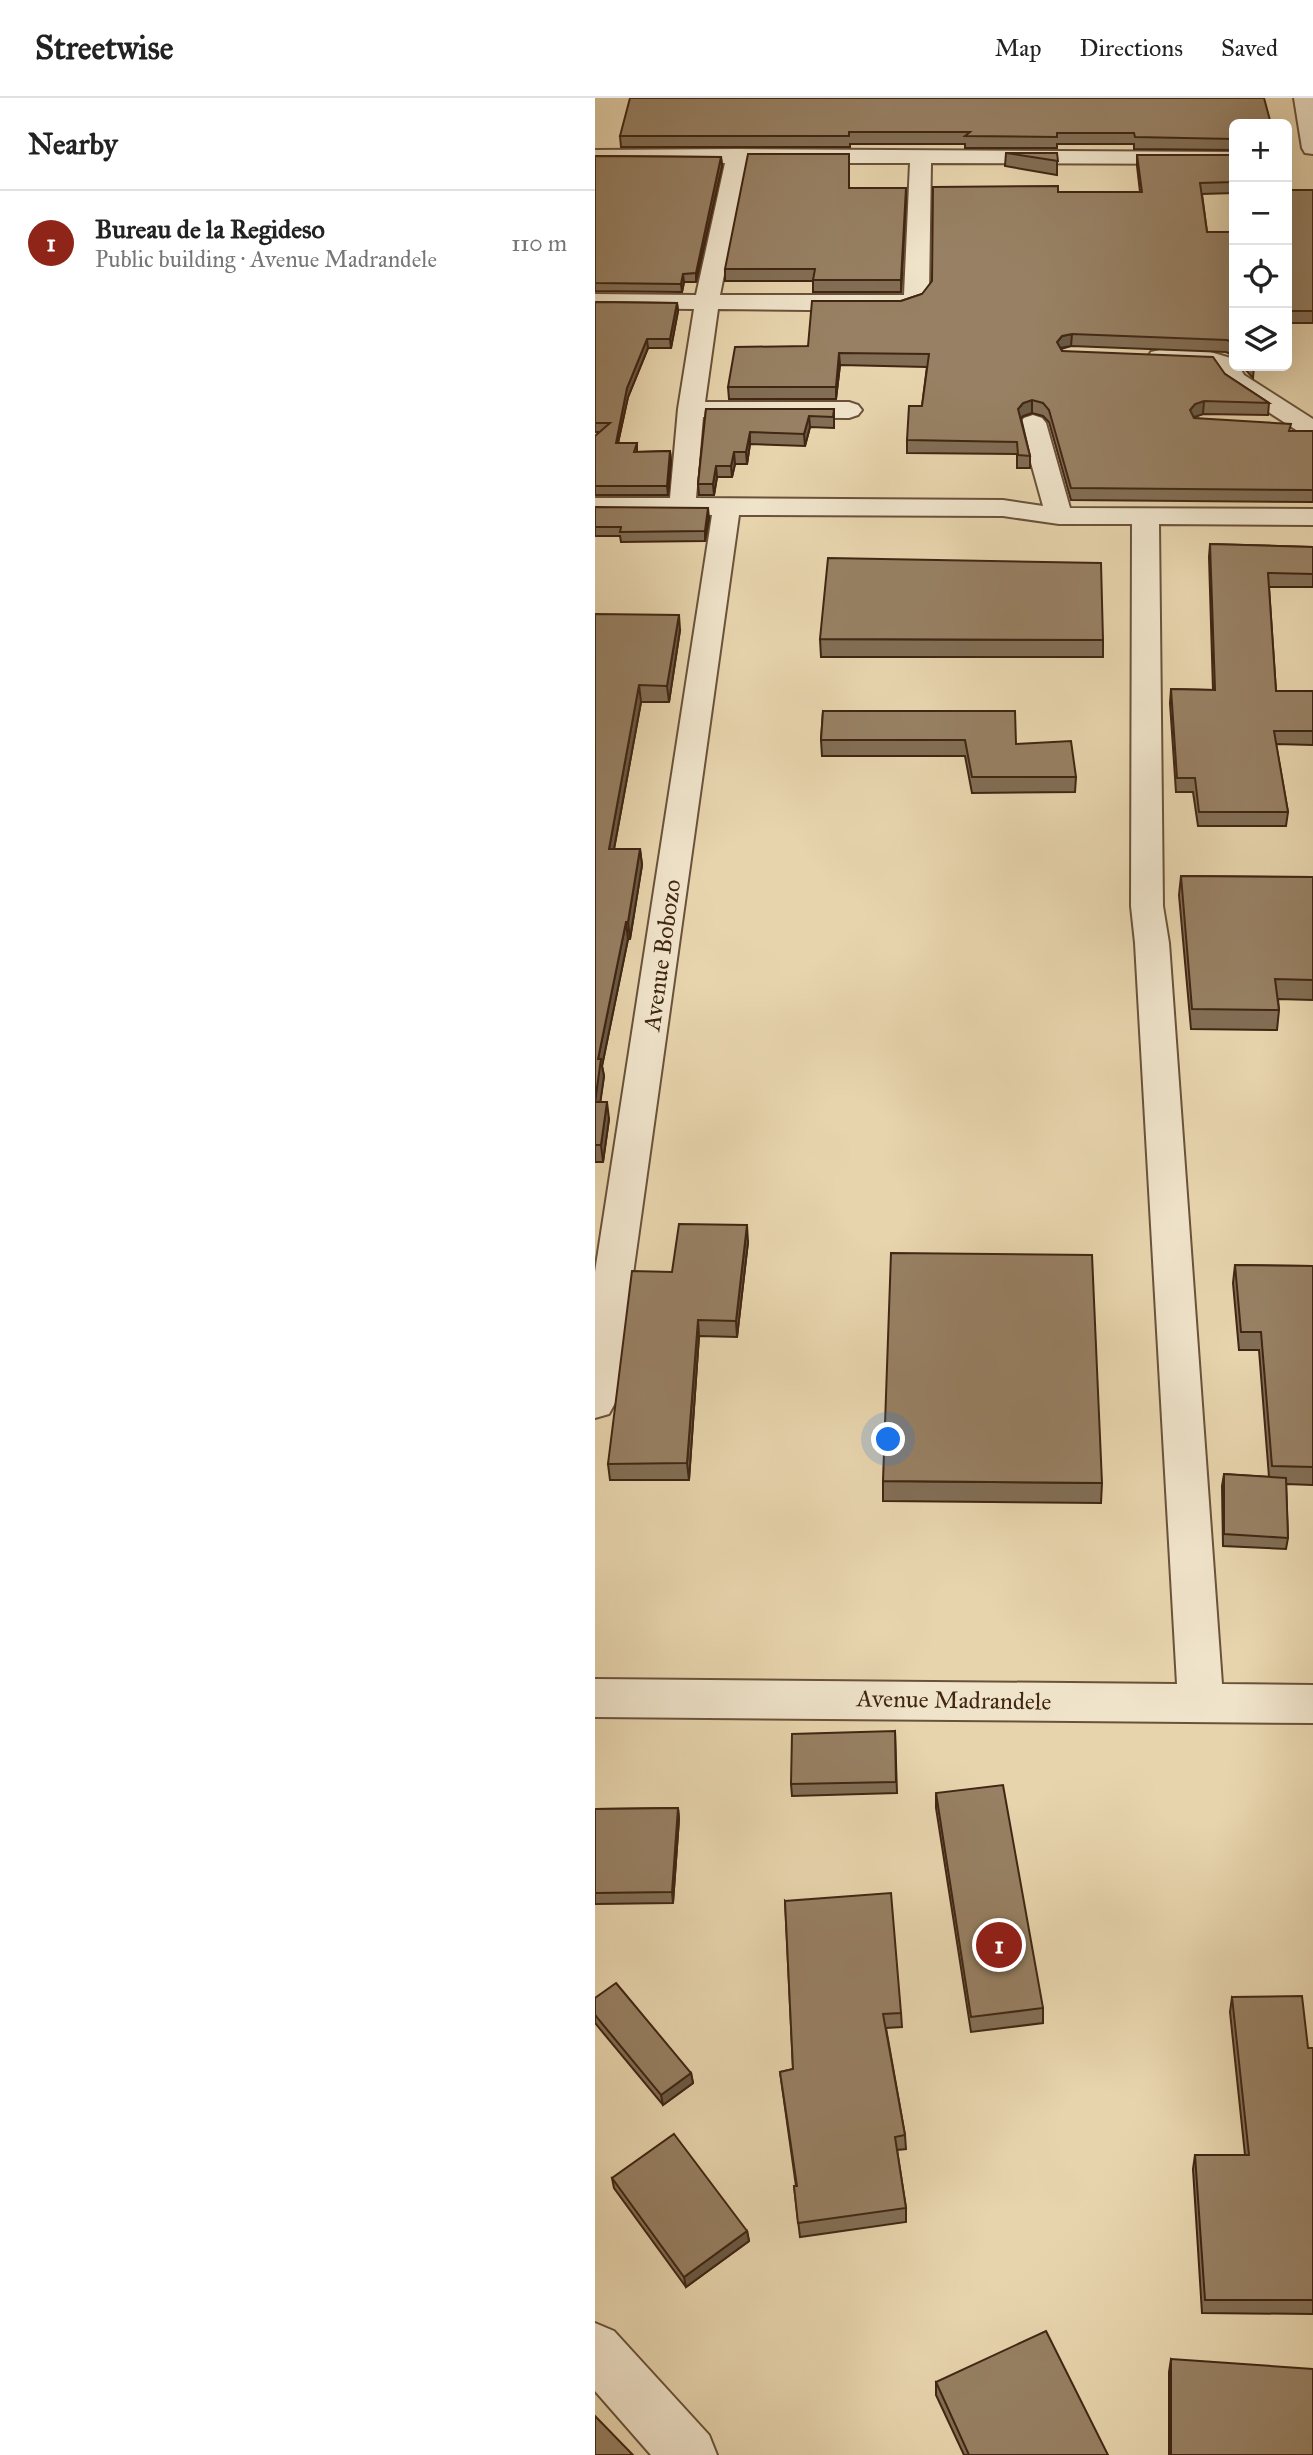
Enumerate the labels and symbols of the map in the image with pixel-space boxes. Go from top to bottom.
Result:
street label: Avenue Bobozo [636,877,687,1034]
your location [871,1422,905,1456]
street label: Avenue Madrandele [855,1683,1052,1717]
pin: 1 [976,1919,1022,1971]

